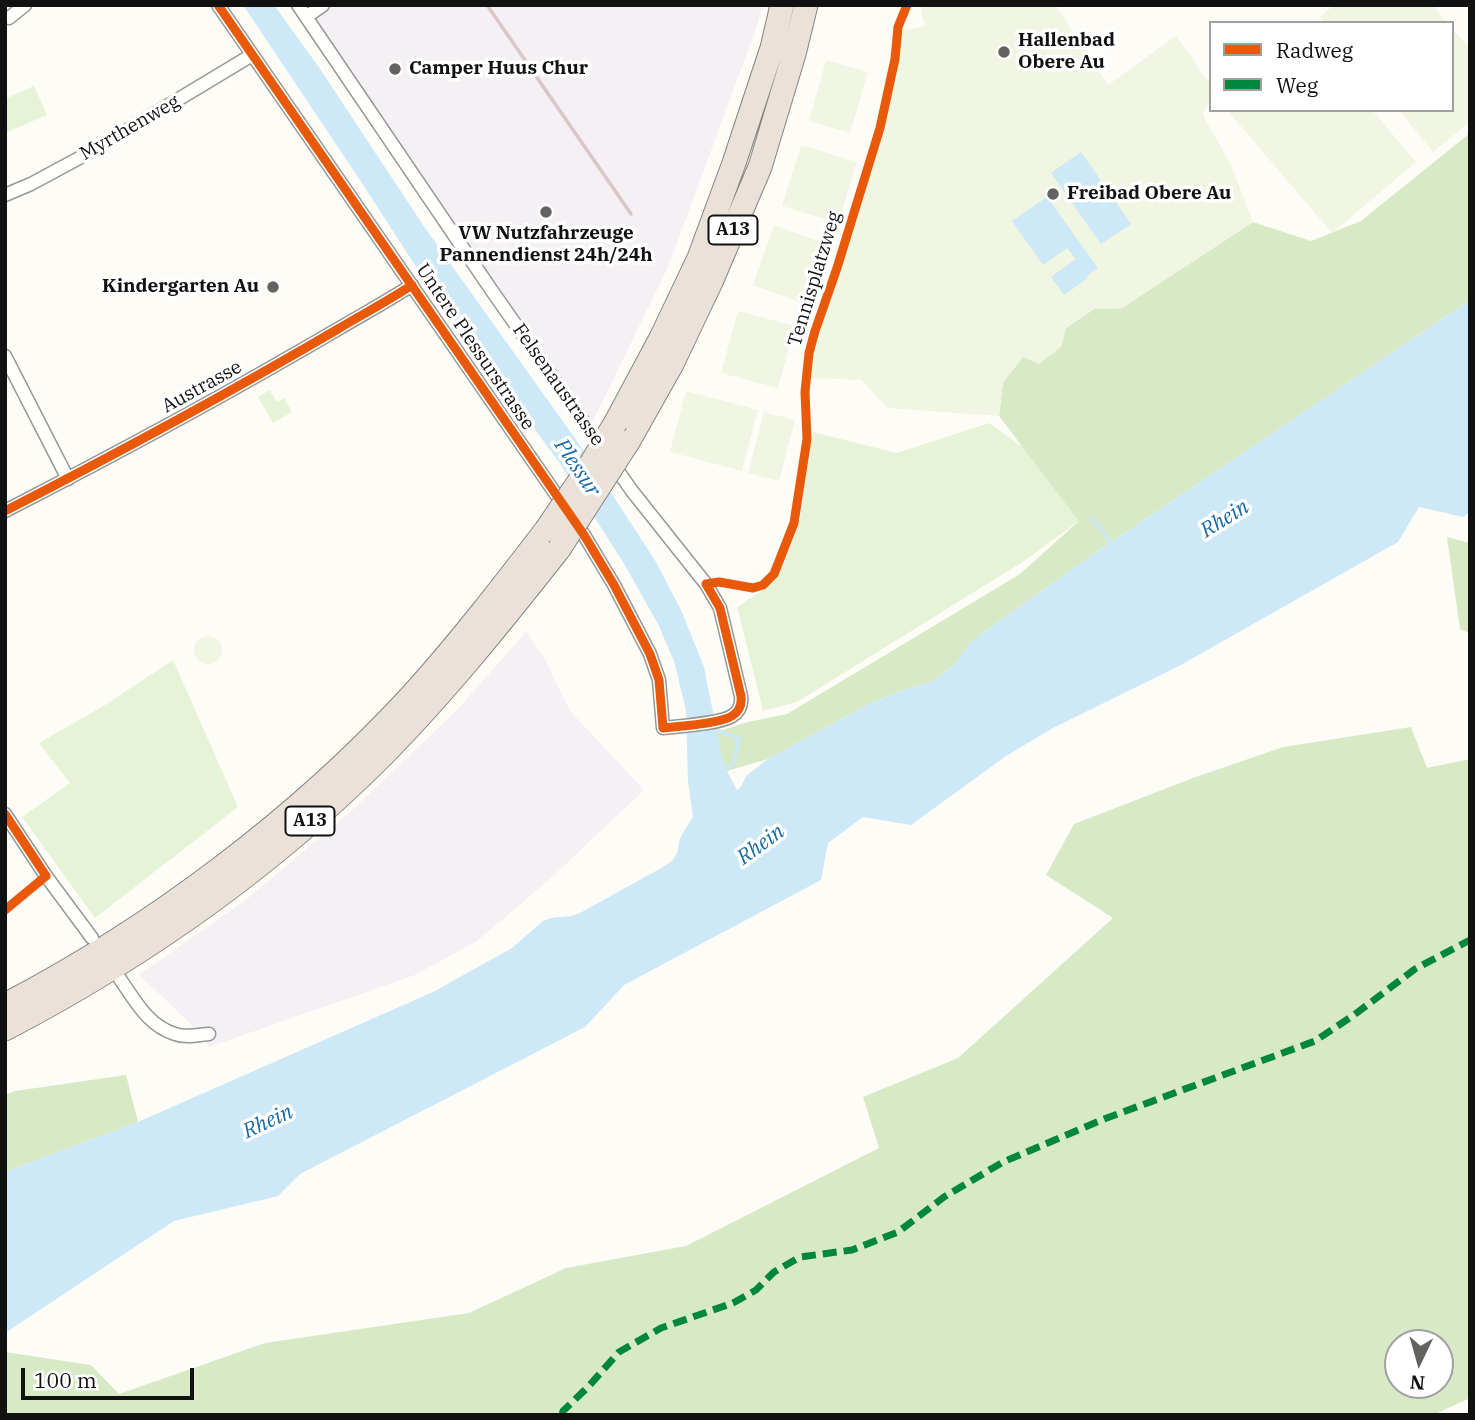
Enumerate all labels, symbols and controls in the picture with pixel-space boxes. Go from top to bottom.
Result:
legend [1209,21,1454,112]
place label: Hallenbad Obere Au [1018,30,1115,74]
text: Radweg [1276,36,1353,64]
marker: Hallenbad Obere Au [996,44,1012,60]
place label: Camper Huus Chur [409,58,588,80]
marker: Camper Huus Chur [387,61,403,77]
text: Weg [1276,71,1318,99]
street label: Myrthenweg [76,90,184,166]
place label: Freibad Obere Au [1067,183,1231,205]
marker: Freibad Obere Au [1045,186,1061,202]
marker: VW Nutzfahrzeuge Pannendienst 24h/24h [538,204,554,220]
street label: Tennisplatzweg [784,209,846,349]
road number: A13 [708,215,758,244]
place label: VW Nutzfahrzeuge Pannendienst 24h/24h [439,223,653,267]
street label: Untere Plessurstrasse [411,260,539,434]
place label: Kindergarten Au [102,276,259,298]
marker: Kindergarten Au [265,279,281,295]
street label: Felsenaustrasse [507,320,609,450]
street label: Austrasse [158,356,246,418]
water label: Plessur [549,434,605,502]
water label: Rhein [1196,494,1254,544]
road number: A13 [286,806,334,836]
water label: Rhein [732,819,790,871]
water label: Rhein [239,1100,297,1144]
north arrow [1384,1329,1454,1399]
scale bar [24,1354,198,1398]
text: 100 m [34,1366,97,1394]
text: N [1409,1370,1426,1396]

